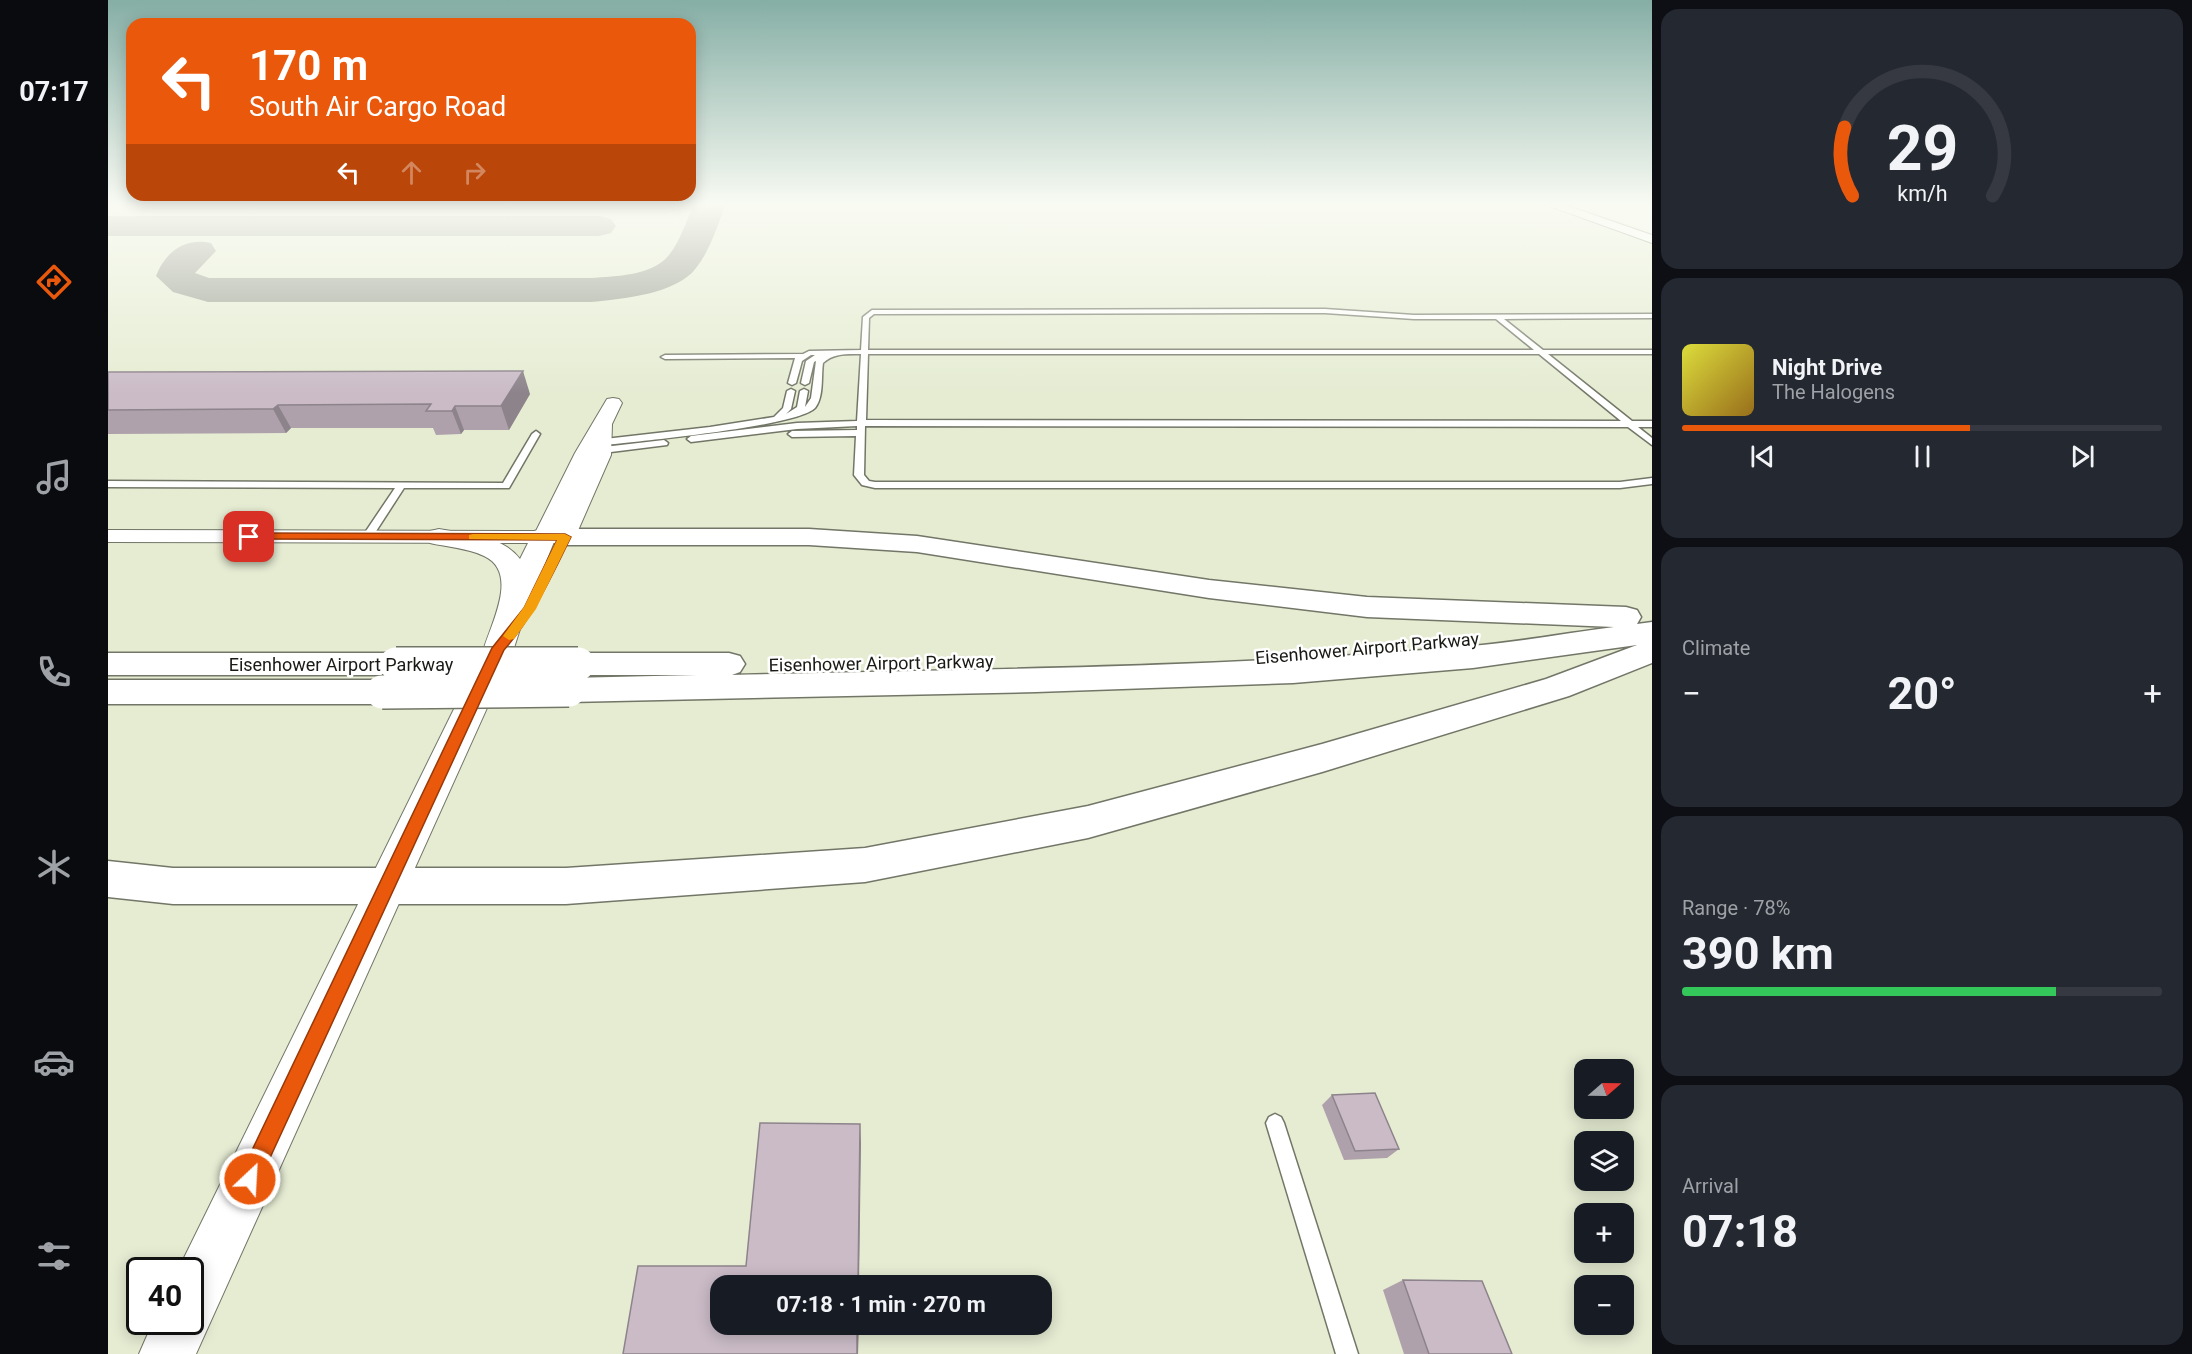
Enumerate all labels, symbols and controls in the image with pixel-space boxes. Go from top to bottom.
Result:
text: 170 m [249,41,368,90]
icon: left [150,42,228,120]
text: 07:17 [19,76,89,108]
text: South Air Cargo Road [249,91,506,123]
text: 29 [1886,112,1958,185]
icon: left [332,156,365,189]
icon: ahead [395,156,428,189]
icon: right [458,156,491,189]
text: km/h [1897,181,1947,206]
icon: directions [33,261,75,303]
text: Night Drive [1772,355,1882,380]
text: The Halogens [1772,380,1895,404]
icon: previous [1746,440,1779,473]
icon: pause [1906,440,1939,473]
icon: next [2066,440,2099,473]
icon: music [33,456,75,498]
pin [223,511,274,562]
icon: arrive [232,520,265,553]
street label: Eisenhower Airport Parkway [1254,628,1480,668]
text: Climate [1682,636,1750,660]
icon: phone [33,651,75,693]
street label: Eisenhower Airport Parkway [768,651,994,675]
street label: Eisenhower Airport Parkway [229,654,454,675]
text: 20° [1887,667,1957,720]
text: − [1682,674,1701,713]
text: + [2143,674,2162,713]
icon: climate [33,846,75,888]
text: Range · 78% [1682,896,1790,920]
text: 390 km [1682,927,1834,980]
icon: car [33,1041,75,1083]
north arrow [1574,1059,1634,1119]
map controls [1574,1059,1634,1335]
button: layers [1574,1131,1634,1191]
position arrow [218,1147,282,1211]
text: Arrival [1682,1174,1739,1198]
button: + [1574,1203,1634,1263]
text: 07:18 [1682,1205,1798,1258]
icon: filters [33,1235,75,1277]
speed limit sign: 40 [126,1257,204,1335]
button: − [1574,1275,1634,1335]
text: 07:18 · 1 min · 270 m [776,1292,986,1317]

